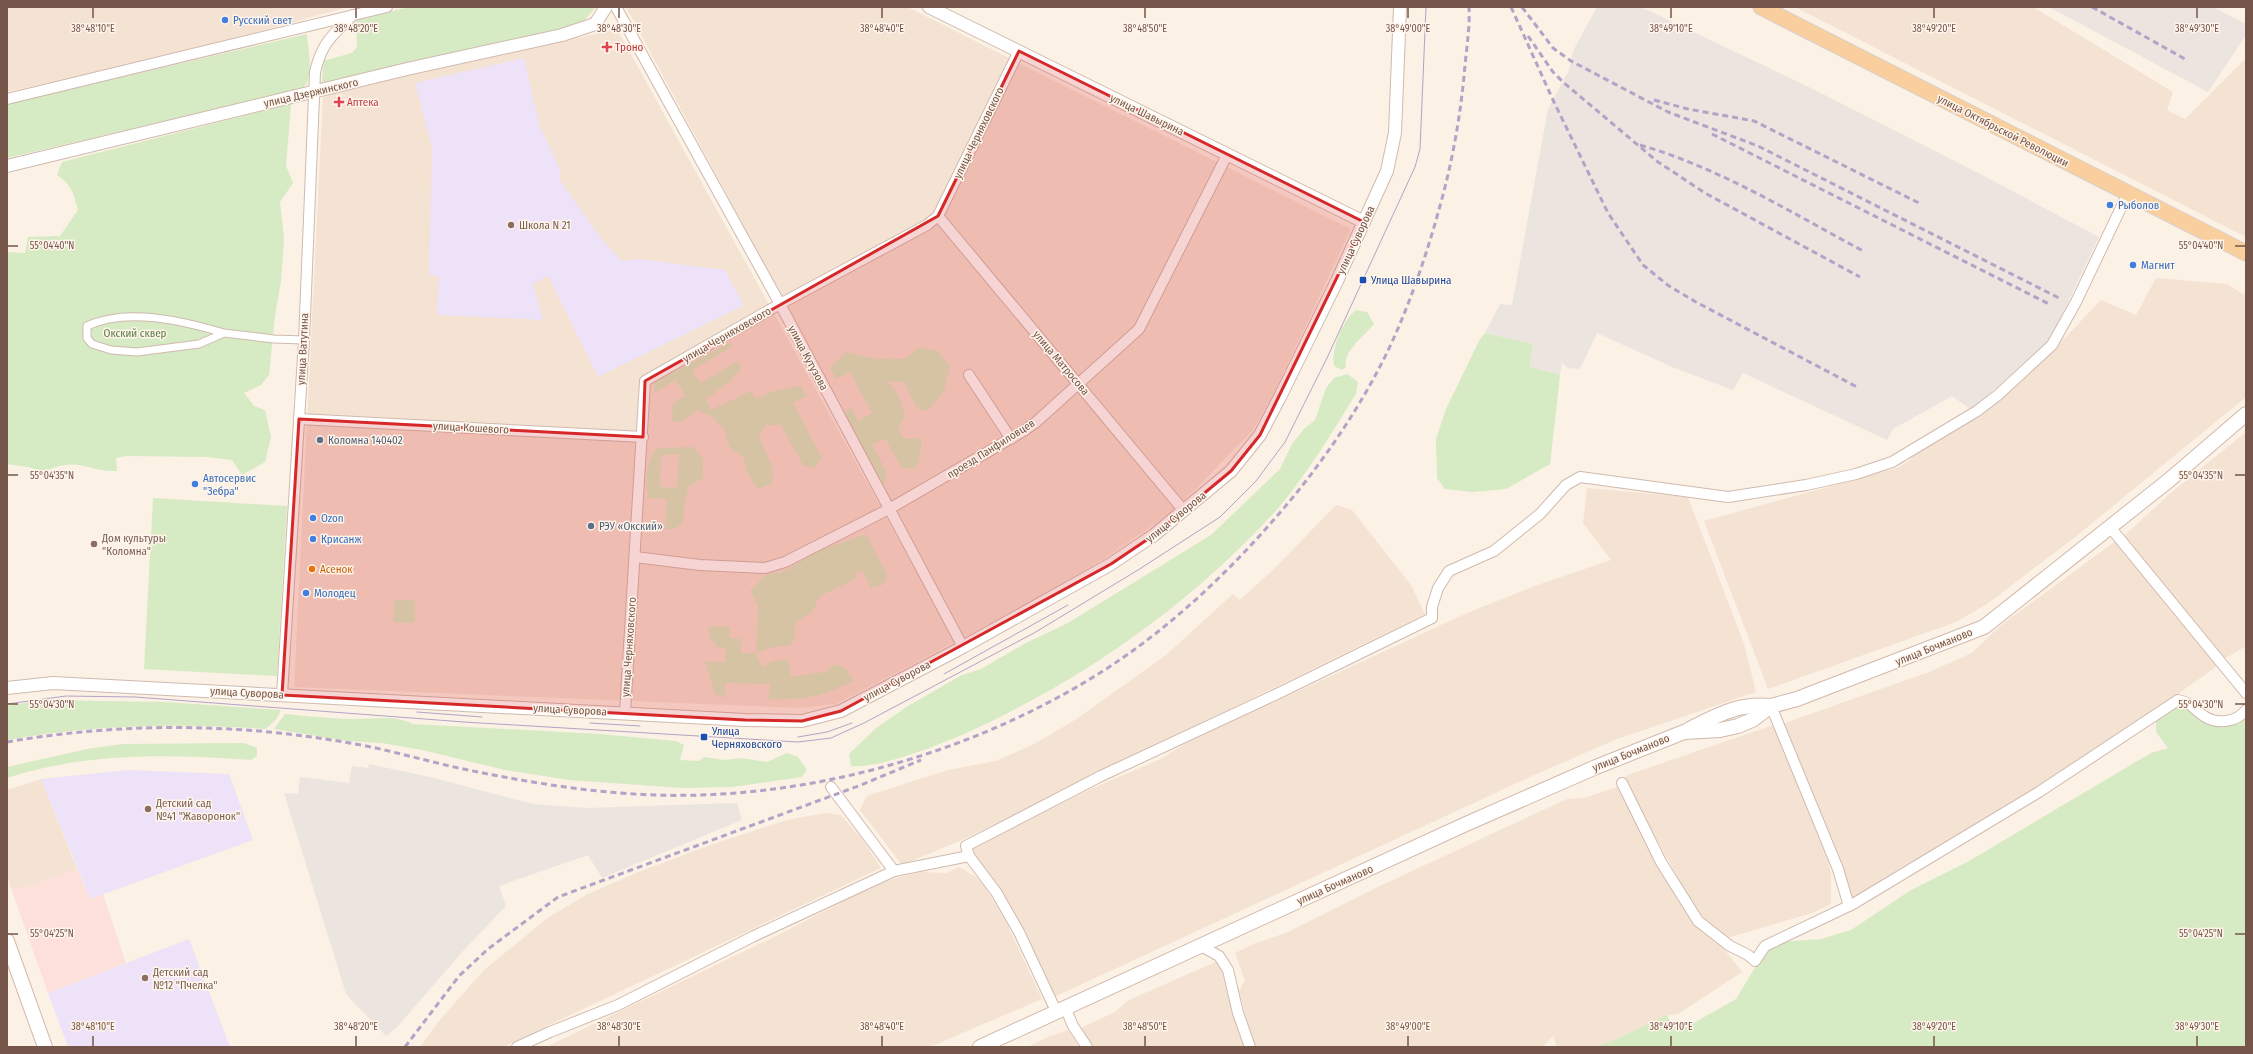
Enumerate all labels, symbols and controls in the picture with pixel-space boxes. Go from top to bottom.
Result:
place label: Русский свет [233,14,293,27]
marker: Русский свет [220,15,230,25]
text: 38°48'10"E [71,23,115,35]
text: 38°48'20"E [334,23,378,35]
text: 38°48'30"E [597,23,641,35]
text: 38°48'40"E [860,23,904,35]
text: 38°48'50"E [1123,23,1167,35]
text: 38°49'00"E [1386,23,1431,35]
text: 38°49'10"E [1649,23,1693,35]
text: 38°49'20"E [1912,23,1956,35]
text: 38°49'30"E [2175,23,2219,35]
place label: Троно [615,41,644,54]
marker: Троно [602,42,612,52]
street label: улица Дзержинского [263,76,360,110]
street label: улица Черняховского [951,85,1007,181]
street label: улица Шавырина [1108,92,1186,138]
street label: улица Октябрьской Революции [1935,92,2071,170]
place label: Аптека [347,96,379,109]
marker: Аптека [334,97,344,107]
place label: Рыболов [2118,199,2159,212]
marker: Рыболов [2105,200,2115,210]
street label: улица Суворова [1335,204,1377,276]
place label: Школа N 21 [519,219,571,232]
marker: Школа N 21 [506,220,516,230]
text: 55°04'40"N [30,240,74,252]
text: 55°04'40"N [2179,240,2223,252]
place label: Магнит [2141,259,2175,272]
marker: Магнит [2128,260,2138,270]
place label: Улица Шавырина [1370,274,1451,287]
marker: Улица Шавырина [1358,275,1368,285]
street label: улица Черняховского [680,304,774,366]
street label: улица Ватутина [295,313,311,385]
street label: улица Кутузова [785,323,831,393]
park label: Окский сквер [104,327,167,340]
street label: улица Матросова [1030,328,1092,398]
street label: проезд Панфиловцев [945,417,1037,481]
street label: улица Кошевого [433,420,509,436]
place label: Коломна 140402 [328,434,403,447]
marker: Коломна 140402 [315,435,325,445]
text: 55°04'35"N [30,470,74,482]
text: 55°04'35"N [2179,470,2223,482]
place label: Автосервис "Зебра" [203,472,256,498]
marker: Автосервис "Зебра" [190,479,200,489]
street label: улица Суворова [1143,489,1209,545]
place label: Ozon [321,512,344,525]
marker: Ozon [308,513,318,523]
place label: РЭУ «Окский» [599,520,663,533]
marker: РЭУ «Окский» [586,521,596,531]
place label: Дом культуры "Коломна" [101,532,166,558]
place label: Крисанж [321,533,362,546]
marker: Крисанж [308,534,318,544]
marker: Дом культуры "Коломна" [89,539,99,549]
place label: Асенок [320,563,353,576]
marker: Асенок [307,564,317,574]
place label: Молодец [314,587,356,600]
marker: Молодец [301,588,311,598]
street label: улица Черняховского [619,596,639,697]
street label: улица Бочманово [1893,626,1975,668]
street label: улица Суворова [861,658,933,704]
street label: улица Суворова [210,685,284,701]
text: 55°04'30"N [30,699,74,711]
text: 55°04'30"N [2179,699,2223,711]
street label: улица Суворова [533,702,607,718]
place label: Улица Черняховского [711,725,782,751]
marker: Улица Черняховского [699,732,709,742]
street label: улица Бочманово [1590,732,1672,774]
place label: Детский сад №41 "Жаворонок" [155,797,240,823]
marker: Детский сад №41 "Жаворонок" [143,804,153,814]
street label: улица Бочманово [1295,862,1375,908]
text: 55°04'25"N [30,928,74,940]
text: 55°04'25"N [2179,928,2223,940]
place label: Детский сад №12 "Пчелка" [152,966,217,992]
marker: Детский сад №12 "Пчелка" [140,973,150,983]
text: 38°48'10"E [71,1021,115,1033]
text: 38°48'20"E [334,1021,378,1033]
text: 38°48'30"E [597,1021,641,1033]
text: 38°48'40"E [860,1021,904,1033]
text: 38°48'50"E [1123,1021,1167,1033]
text: 38°49'00"E [1386,1021,1431,1033]
text: 38°49'10"E [1649,1021,1693,1033]
text: 38°49'20"E [1912,1021,1956,1033]
text: 38°49'30"E [2175,1021,2219,1033]

